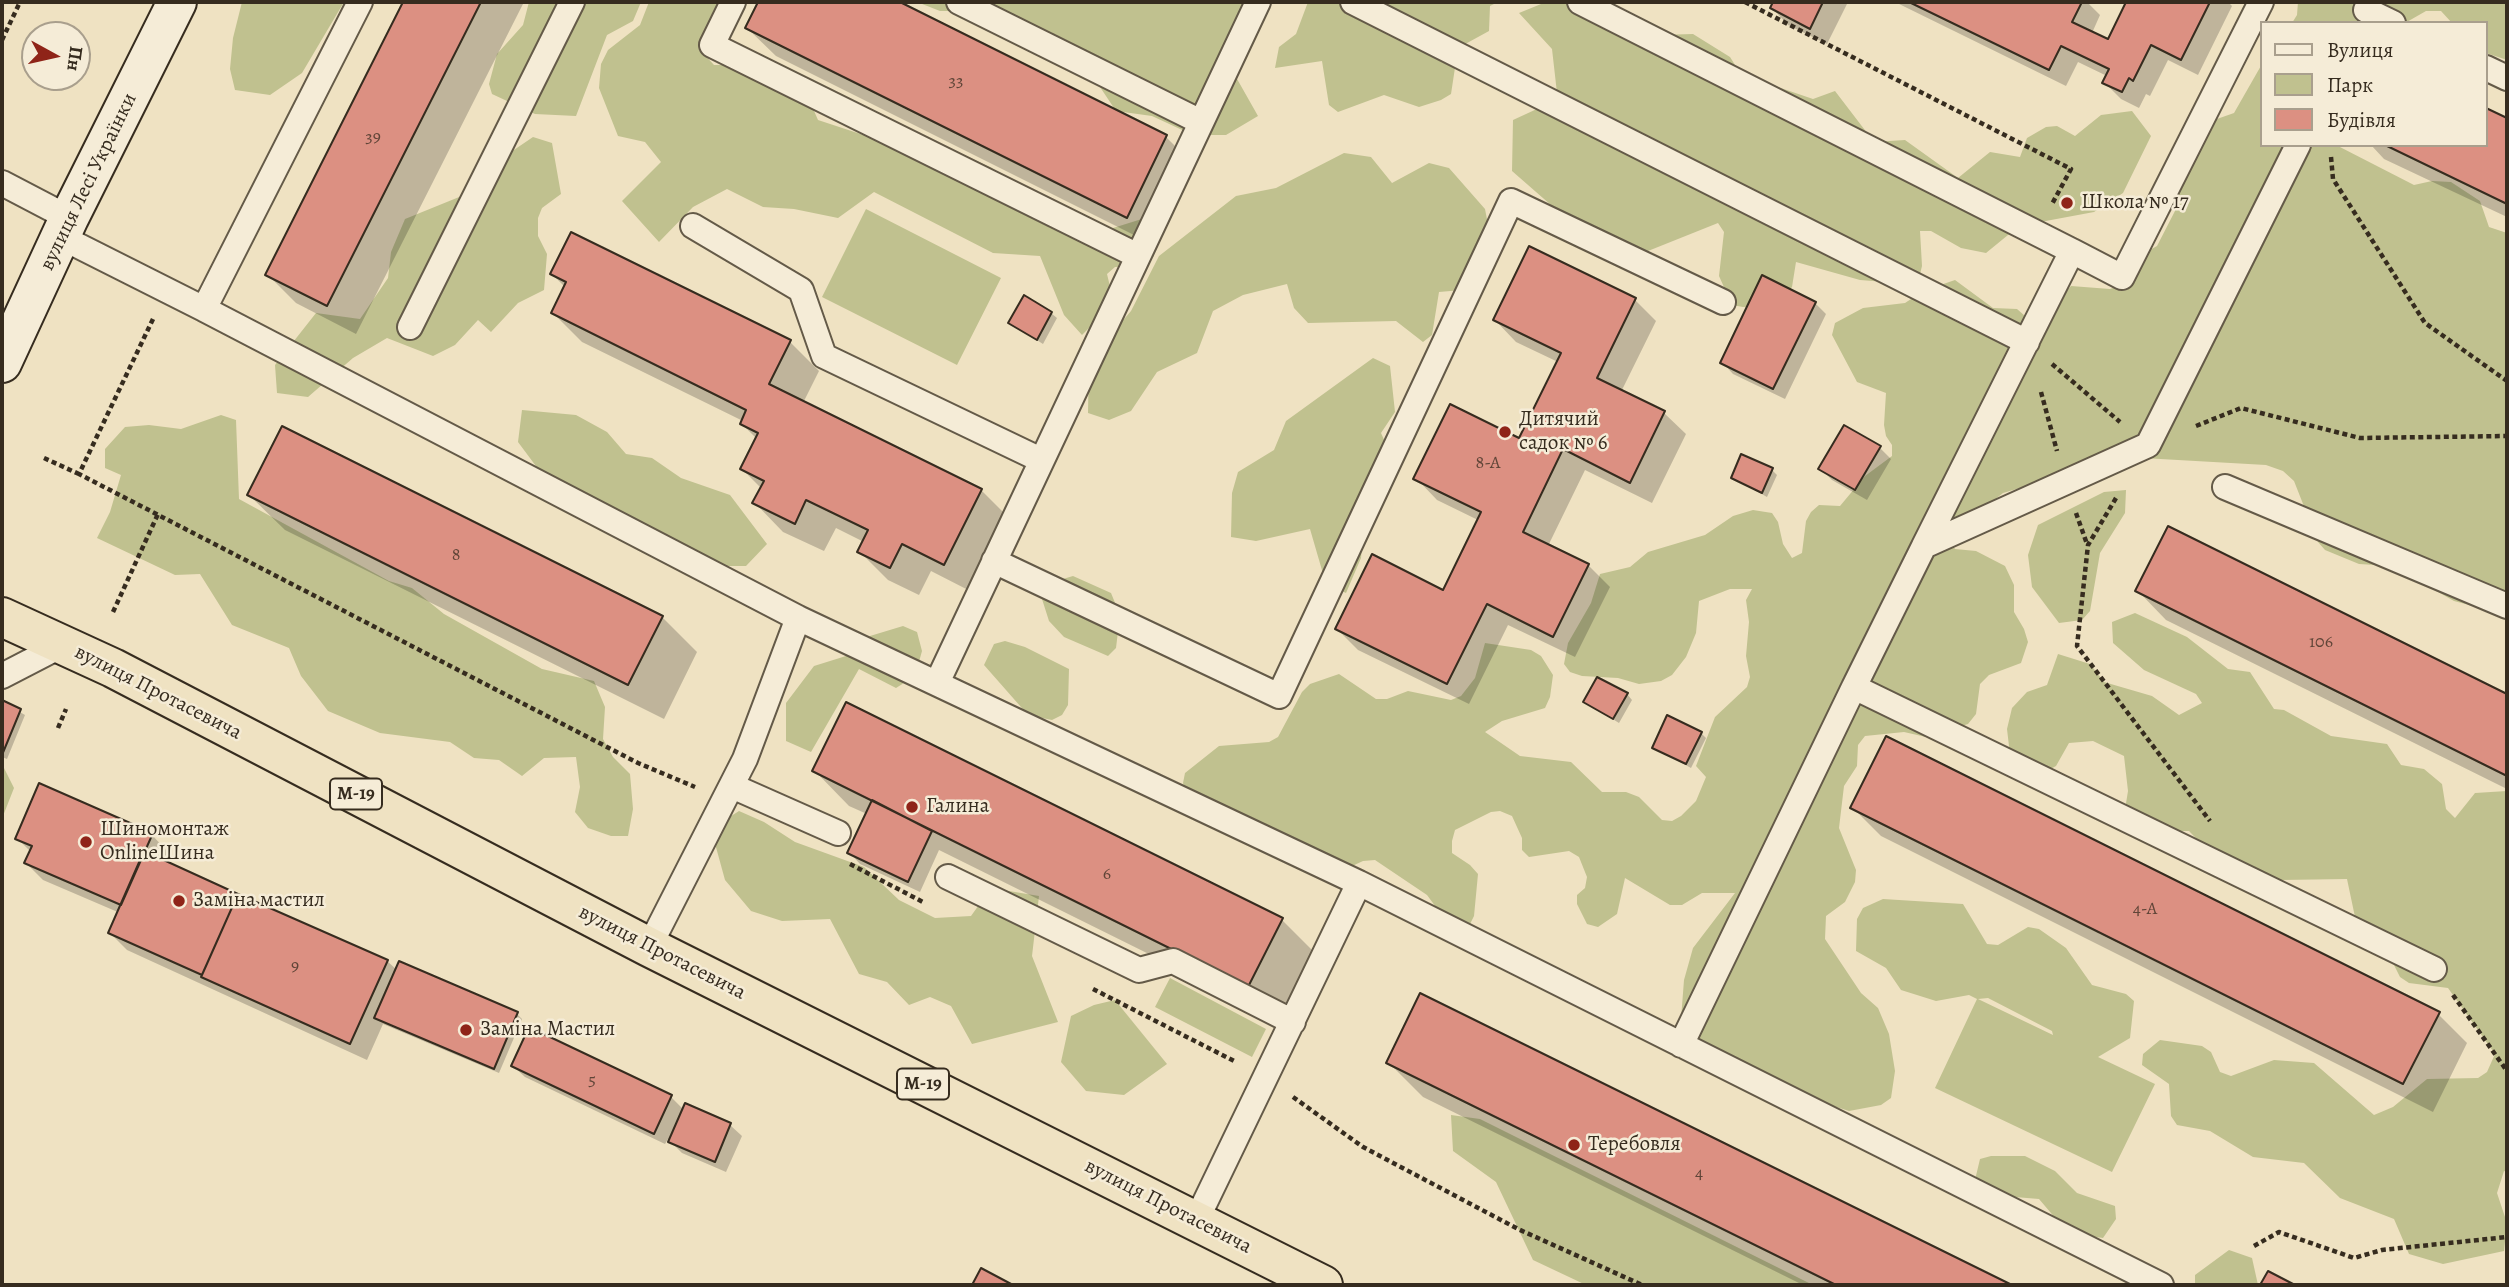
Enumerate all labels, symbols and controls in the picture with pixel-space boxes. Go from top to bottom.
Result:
north arrow [21,21,91,91]
legend [2260,21,2488,147]
text: Вулиця [2327,36,2393,64]
text: Пн [60,45,89,73]
house number: 33 [949,71,963,93]
text: Парк [2327,71,2373,99]
street label: вулиця Лесі Українки [35,89,143,275]
text: Будівля [2327,106,2396,134]
house number: 39 [365,127,381,149]
place label: Школа № 17 [2081,190,2189,216]
marker: Школа № 17 [2059,195,2075,211]
place label: Дитячий садок № 6 [1519,407,1607,457]
marker: Дитячий садок № 6 [1497,424,1513,440]
house number: 8-А [1475,453,1501,475]
house number: 8 [452,545,460,567]
house number: 106 [2309,632,2333,654]
street label: вулиця Протасевича [70,640,246,746]
road number: М-19 [330,778,382,810]
place label: Галина [926,794,989,820]
marker: Галина [904,799,920,815]
place label: Шиномонтаж OnlineШина [100,817,229,867]
marker: Шиномонтаж OnlineШина [78,834,94,850]
house number: 6 [1103,864,1111,886]
place label: Заміна мастил [193,888,325,914]
marker: Заміна мастил [171,893,187,909]
house number: 4-А [2133,899,2157,921]
street label: вулиця Протасевича [574,900,750,1006]
house number: 9 [291,956,299,978]
place label: Заміна Мастил [480,1017,615,1043]
marker: Заміна Мастил [458,1022,474,1038]
road number: М-19 [897,1068,949,1100]
house number: 5 [588,1070,596,1092]
place label: Теребовля [1588,1132,1681,1158]
marker: Теребовля [1566,1137,1582,1153]
street label: вулиця Протасевича [1080,1154,1256,1260]
house number: 4 [1695,1163,1703,1185]

